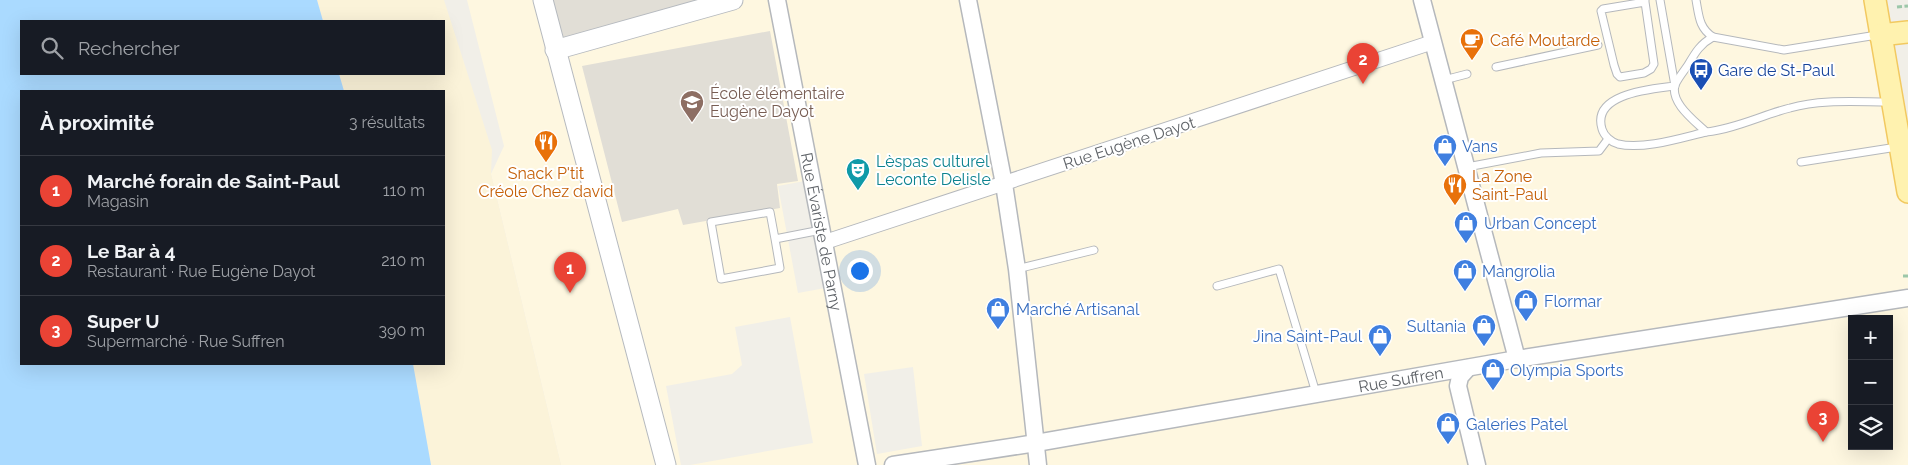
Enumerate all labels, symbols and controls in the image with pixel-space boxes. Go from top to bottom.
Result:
search box [20,20,445,75]
cafe icon: Café Moutarde [1459,27,1485,61]
place label: Café Moutarde [1490,31,1600,50]
icon: search [38,34,66,62]
text: Rechercher [78,37,180,59]
pin: 2 [1347,43,1379,84]
bus stop icon: Gare de St-Paul [1688,57,1714,91]
place label: Gare de St-Paul [1718,61,1835,80]
place label: École élémentaire Eugène Dayot [710,83,844,121]
school or university icon: École élémentaire Eugène Dayot [679,89,705,123]
text: À proximité [40,110,154,135]
text: 3 résultats [349,113,425,132]
street label: Rue Eugène Dayot [1061,113,1198,173]
restaurant icon: Snack P'tit Créole Chez david [533,129,559,163]
shop icon: Vans [1432,133,1458,167]
place label: Vans [1462,137,1498,156]
street label: Rue Évariste de Parny [797,151,847,313]
place label: Lèspas culturel Leconte Delisle [876,152,991,189]
theatre icon: Lèspas culturel Leconte Delisle [845,157,871,191]
place label: Snack P'tit Créole Chez david [479,164,614,201]
place label: La Zone Saint-Paul [1472,167,1548,204]
text: Marché forain de Saint-Paul [87,170,340,192]
restaurant icon: La Zone Saint-Paul [1442,172,1468,206]
text: 1 [52,181,60,200]
text: 110 m [383,181,425,200]
text: Magasin [87,192,149,211]
shop icon: Urban Concept [1453,210,1479,244]
place label: Urban Concept [1484,214,1597,233]
text: Le Bar à 4 [87,240,176,262]
text: 2 [51,251,61,270]
text: 210 m [381,251,425,270]
pin: 1 [554,252,586,293]
your location [847,258,873,284]
shop icon: Mangrolia [1452,258,1478,292]
text: Restaurant · Rue Eugène Dayot [87,262,315,281]
place label: Mangrolia [1482,262,1555,281]
shop icon: Flormar [1513,288,1539,322]
place label: Flormar [1544,292,1602,311]
shop icon: Marché Artisanal [985,296,1011,330]
place label: Marché Artisanal [1016,300,1140,319]
text: Super U [87,310,160,332]
shop icon: Sultania [1471,313,1497,347]
map controls [1848,315,1893,450]
button: + [1848,315,1893,360]
place label: Sultania [1407,317,1466,336]
text: 3 [52,321,60,340]
text: 390 m [379,321,425,340]
shop icon: Jina Saint-Paul [1367,323,1393,357]
place label: Jina Saint-Paul [1253,327,1363,346]
text: Supermarché · Rue Suffren [87,332,284,351]
shop icon: Olympia Sports [1480,357,1506,391]
button: − [1848,360,1893,405]
place label: Olympia Sports [1510,361,1624,380]
street label: Rue Suffren [1357,363,1445,396]
pin: 3 [1807,401,1839,442]
button: layers [1848,405,1893,450]
shop icon: Galeries Patel [1435,411,1461,445]
place label: Galeries Patel [1466,415,1568,434]

